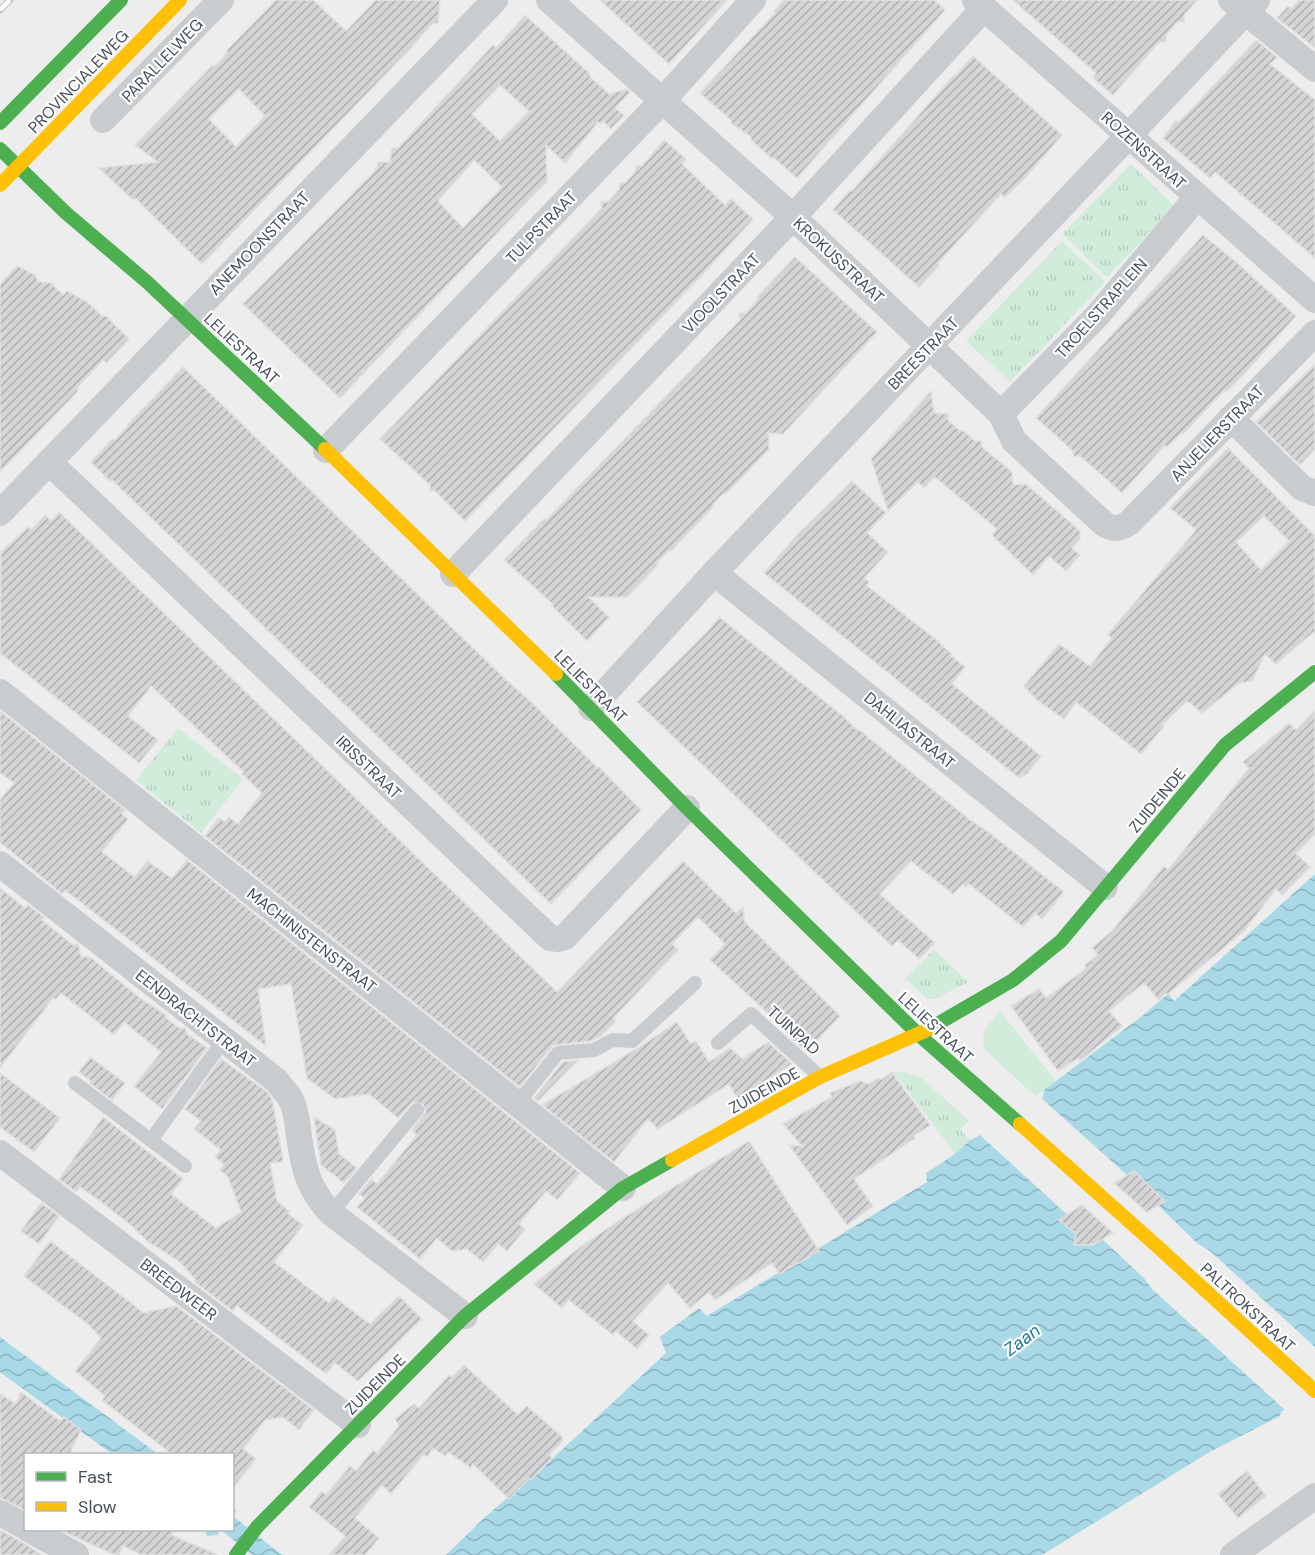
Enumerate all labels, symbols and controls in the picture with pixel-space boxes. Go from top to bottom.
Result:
street label: PARALLELWEG [117,14,208,107]
street label: PROVINCIALEWEG [23,25,133,138]
street label: ROZENSTRAAT [1097,107,1190,194]
street label: TULPSTRAAT [501,186,581,268]
street label: ANEMOONSTRAAT [204,187,314,300]
street label: KROKUSSTRAAT [789,213,889,308]
street label: VIOOLSTRAAT [678,249,765,338]
street label: TROELSTRAPLEIN [1051,254,1152,363]
street label: LELIESTRAAT [200,308,284,389]
street label: BREESTRAAT [883,312,963,394]
street label: ANJELIERSTRAAT [1166,381,1269,486]
street label: LELIESTRAAT [550,645,632,727]
street label: DAHLIASTRAAT [860,687,959,773]
street label: IRISSTRAAT [332,731,406,804]
street label: ZUIDEINDE [1124,764,1190,837]
street label: MACHINISTENSTRAAT [243,883,381,998]
street label: EENDRACHTSTRAAT [131,965,260,1072]
street label: LELIESTRAAT [894,987,978,1068]
street label: TUINPAD [763,1001,824,1060]
street label: ZUIDEINDE [725,1062,803,1118]
street label: BREEDWEER [136,1254,221,1325]
street label: PALTROKSTRAAT [1196,1258,1299,1357]
water label: Zaan [999,1318,1045,1362]
street label: ZUIDEINDE [340,1349,410,1419]
legend [24,1453,234,1531]
text: Fast [78,1465,113,1489]
text: Slow [78,1495,117,1519]

